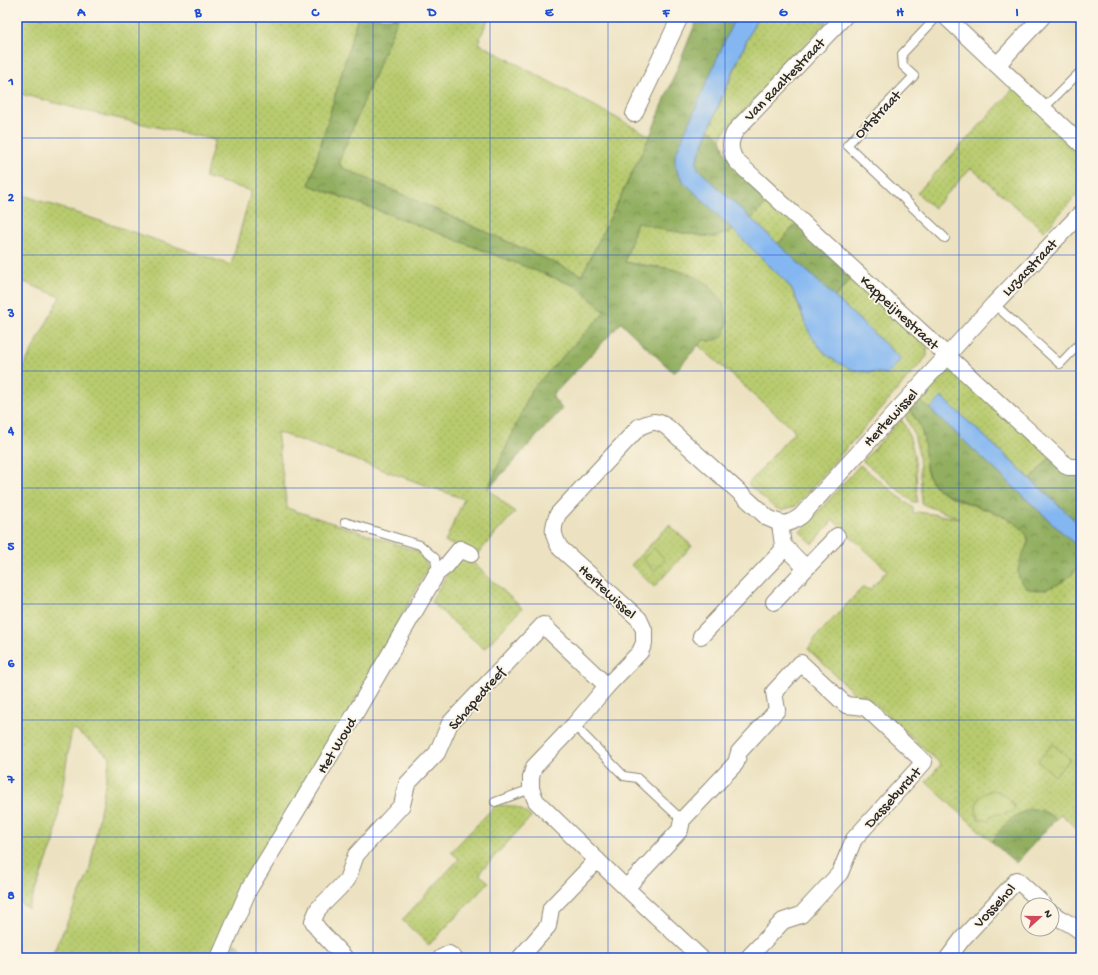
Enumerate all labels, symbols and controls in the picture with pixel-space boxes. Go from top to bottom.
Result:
text: A [76,6,86,21]
text: B [194,6,203,21]
text: C [310,6,320,21]
text: D [427,6,437,21]
text: E [545,6,554,21]
text: F [662,6,671,21]
text: G [779,6,788,21]
text: H [896,6,904,21]
text: I [1015,6,1019,21]
street label: Van Raaltestraat [740,34,831,126]
text: 1 [7,75,14,90]
street label: Ortstraat [851,86,907,143]
text: 2 [8,191,15,206]
street label: Luzacstraat [999,235,1063,301]
street label: Kappeijnestraat [855,272,943,356]
text: 3 [7,307,15,322]
street label: Hertewissel [860,386,923,451]
text: 4 [7,424,15,439]
text: 5 [8,540,15,555]
street label: Hertewissel [574,561,639,624]
text: 6 [8,657,15,672]
street label: Schapedreef [445,663,511,735]
street label: Het Woud [314,714,362,777]
street label: Dasseburcht [861,763,927,834]
text: 7 [7,773,16,788]
street label: Vossehol [970,880,1020,933]
text: 8 [7,889,15,904]
north arrow [1020,897,1060,937]
text: N [1041,909,1054,920]

